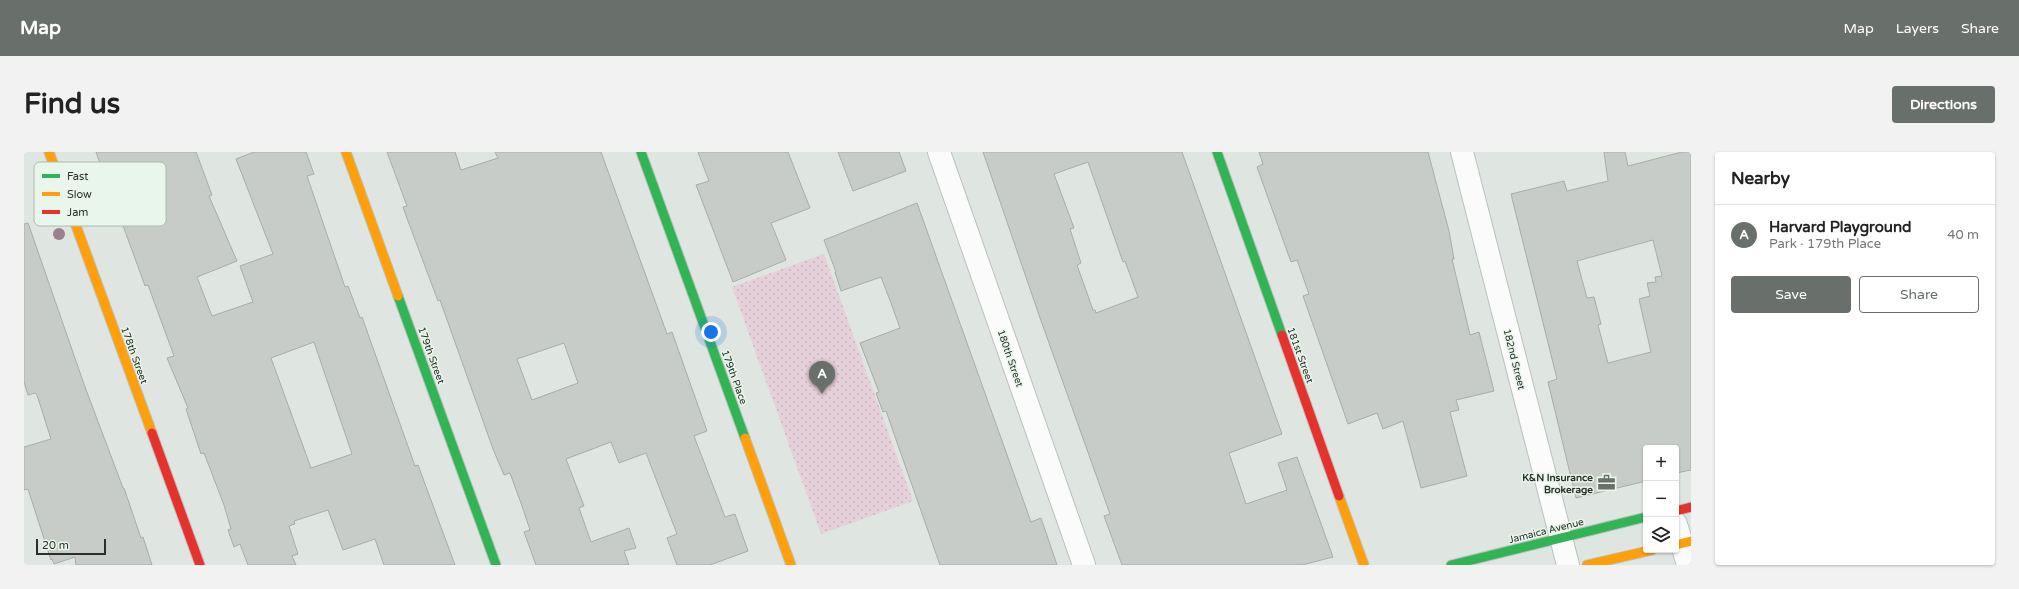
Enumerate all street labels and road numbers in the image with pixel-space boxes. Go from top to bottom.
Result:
street label: 178th Street [118,325,150,386]
street label: 179th Street [415,325,447,386]
street label: 181st Street [1284,326,1316,385]
street label: 180th Street [995,328,1026,389]
street label: 182nd Street [1501,328,1527,391]
street label: 179th Place [719,348,750,407]
street label: Jamaica Avenue [1507,516,1585,546]

